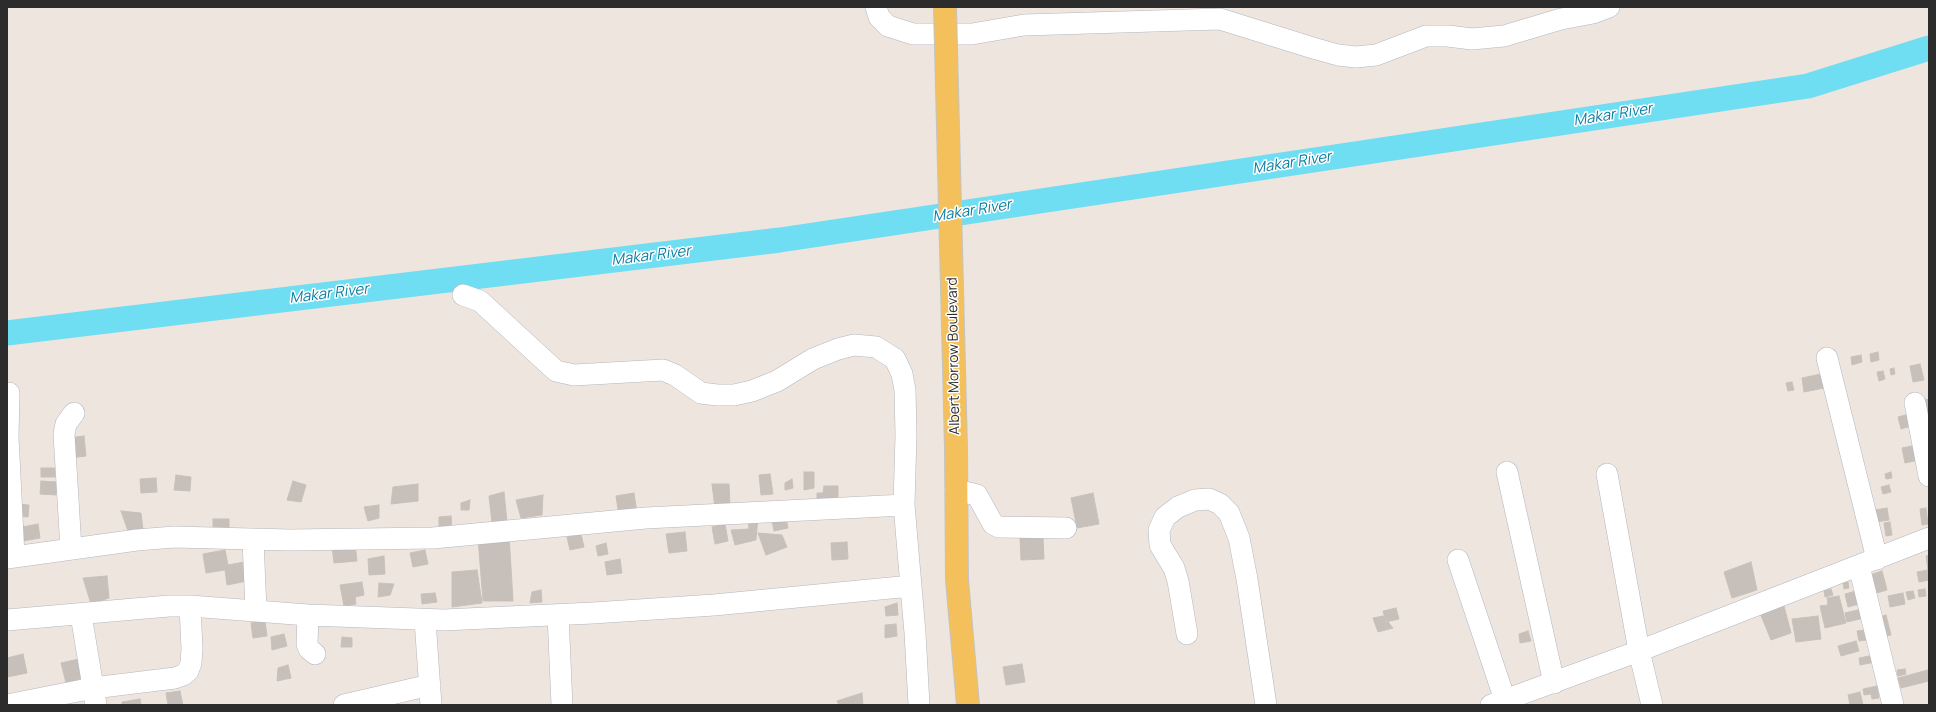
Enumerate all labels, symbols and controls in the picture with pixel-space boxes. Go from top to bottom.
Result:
water label: Makar River [1572,100,1654,130]
water label: Makar River [1251,148,1333,178]
water label: Makar River [931,196,1013,226]
water label: Makar River [610,242,692,270]
street label: Albert Morrow Boulevard [944,277,964,435]
water label: Makar River [288,280,370,308]

